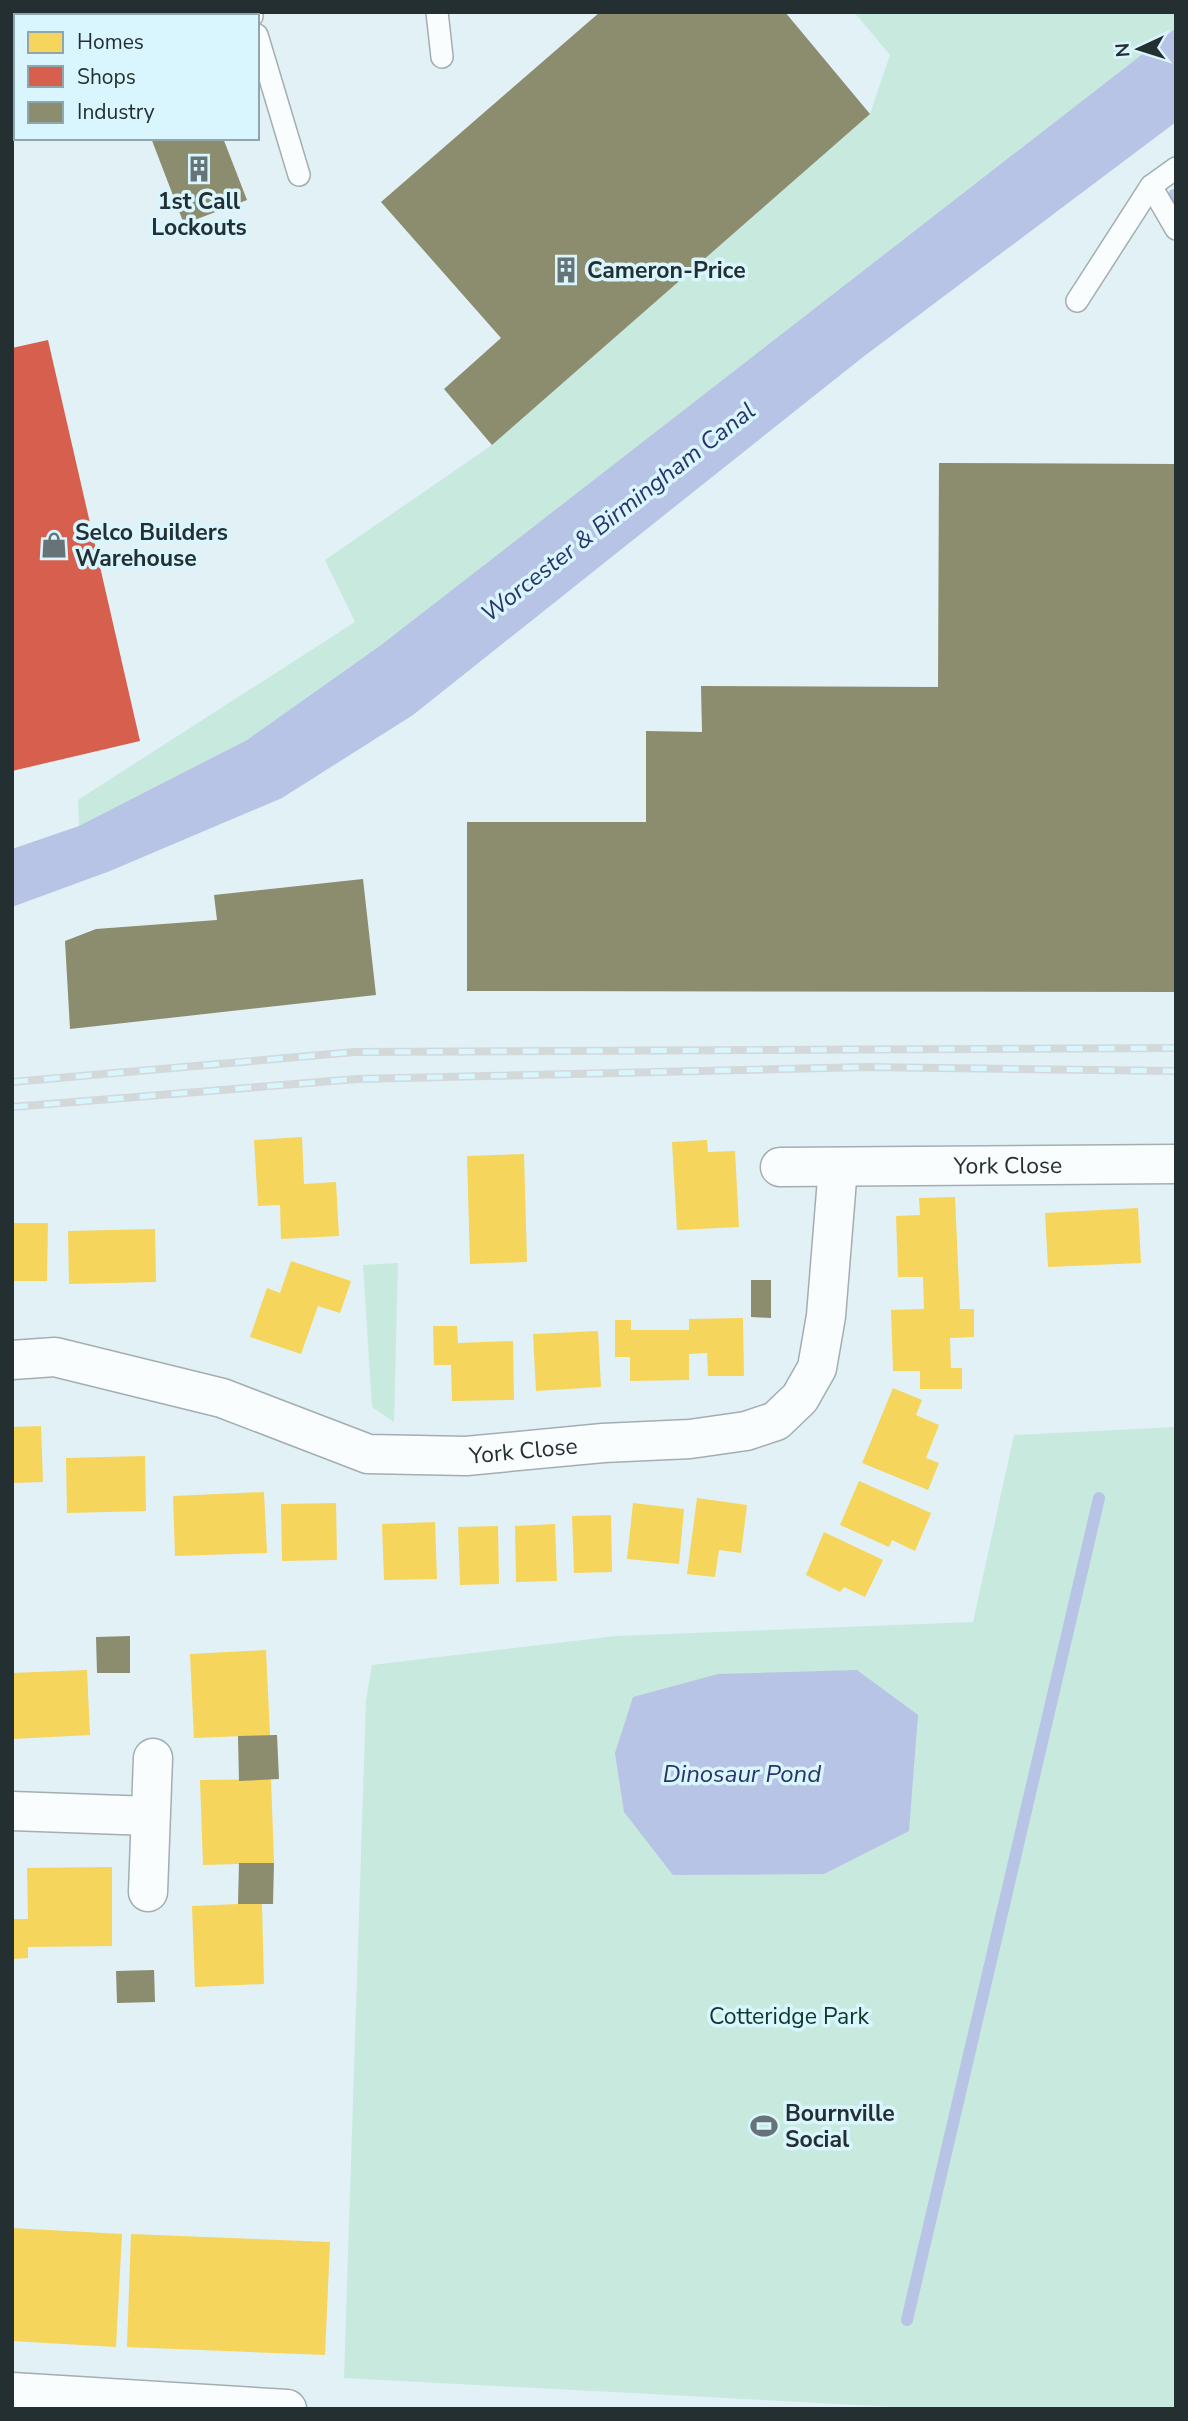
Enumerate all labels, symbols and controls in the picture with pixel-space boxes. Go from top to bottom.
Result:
legend [14,14,259,140]
north arrow [1104,14,1174,84]
text: Homes [77,28,144,56]
text: N [1110,42,1137,58]
text: Shops [77,63,136,91]
text: Industry [77,98,155,126]
building icon: 1st Call Lockouts [184,154,214,184]
place label: 1st Call Lockouts [151,186,247,243]
building icon: Cameron-Price [551,255,581,285]
place label: Cameron-Price [587,255,746,286]
water label: Worcester & Birmingham Canal [474,395,762,629]
place label: Selco Builders Warehouse [75,517,228,574]
shop icon: Selco Builders Warehouse [39,530,69,560]
street label: York Close [953,1150,1062,1182]
street label: York Close [467,1430,579,1472]
water label: Dinosaur Pond [663,1758,821,1790]
park label: Cotteridge Park [709,2001,869,2032]
place label: Bournville Social [785,2098,895,2155]
sports icon: Bournville Social [749,2111,779,2141]

